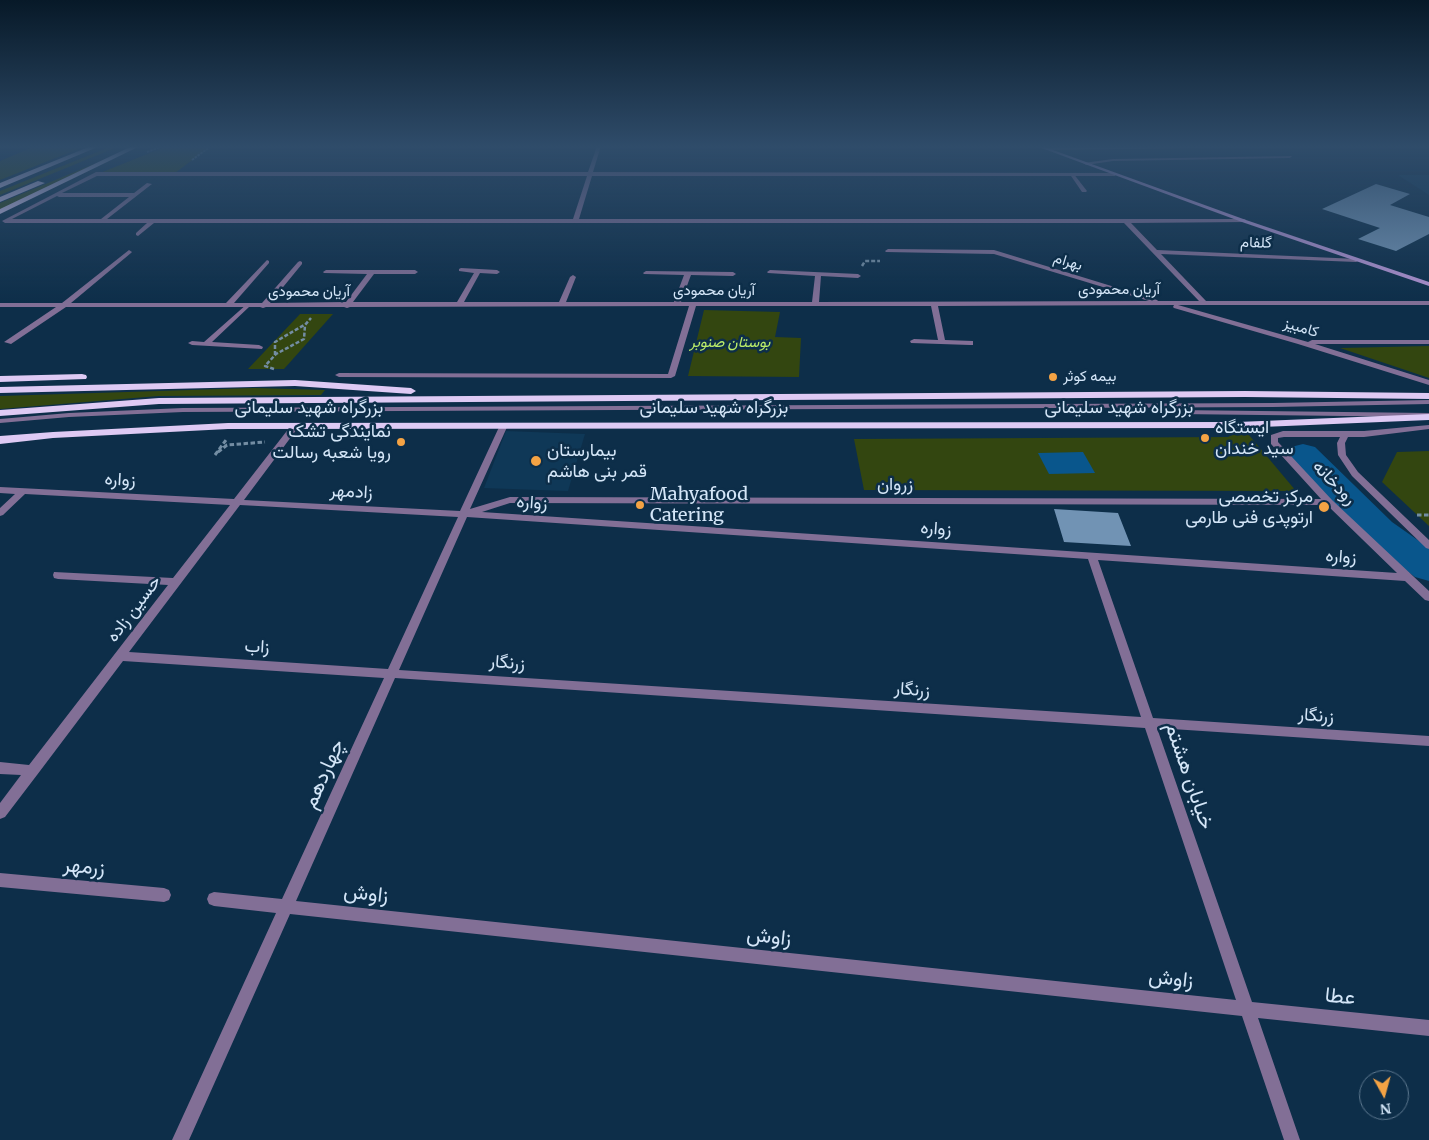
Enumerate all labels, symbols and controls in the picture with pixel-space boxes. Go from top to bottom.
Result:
street label: گلفام [1240,233,1272,253]
street label: بهرام [1051,249,1085,275]
street label: آریان محمودی [1078,281,1160,299]
street label: آریان محمودی [673,282,755,300]
street label: آریان محمودی [268,283,350,301]
street label: کامبیز [1281,314,1321,342]
park label: بوستان صنوبر [690,334,770,352]
place label: بیمه کوثر [1063,368,1117,386]
marker: بیمه کوثر [1047,371,1059,383]
street label: بزرگراه شهید سلیمانی [235,397,383,419]
street label: بزرگراه شهید سلیمانی [640,397,788,419]
street label: بزرگراه شهید سلیمانی [1045,397,1193,419]
place label: ایستگاه سید خندان [1215,417,1294,459]
place label: نمایندگی تشک رویا شعبه رسالت [273,421,391,464]
marker: ایستگاه سید خندان [1199,432,1211,444]
marker: نمایندگی تشک رویا شعبه رسالت [395,436,407,448]
place label: بیمارستان قمر بنی هاشم [547,440,647,482]
marker: بیمارستان قمر بنی هاشم [529,454,543,468]
street label: رودخانه [1308,456,1360,510]
street label: زواره [104,468,136,492]
street label: زروان [877,474,913,496]
street label: زادمهر [329,480,373,504]
place label: Mahyafood Catering [650,484,748,526]
place label: مرکز تخصصی ارتوپدی فنی طارمی [1185,486,1313,528]
street label: زواره [516,491,548,515]
marker: Mahyafood Catering [634,499,646,511]
marker: مرکز تخصصی ارتوپدی فنی طارمی [1317,500,1331,514]
street label: زواره [920,517,952,541]
street label: زواره [1325,545,1357,569]
street label: حسین زاده [102,571,166,647]
street label: زاب [244,636,270,658]
street label: زرنگار [488,651,526,675]
street label: زرنگار [893,678,931,702]
street label: زرنگار [1297,704,1335,728]
street label: خیابان هشتم [1159,719,1219,833]
street label: چهاردهم [298,735,350,813]
street label: زرمهر [62,853,106,881]
street label: زاوش [342,879,390,909]
street label: زاوش [745,922,793,952]
street label: زاوش [1147,964,1195,994]
street label: عطا [1323,983,1357,1011]
north arrow [1359,1070,1409,1120]
text: N [1379,1099,1392,1119]

